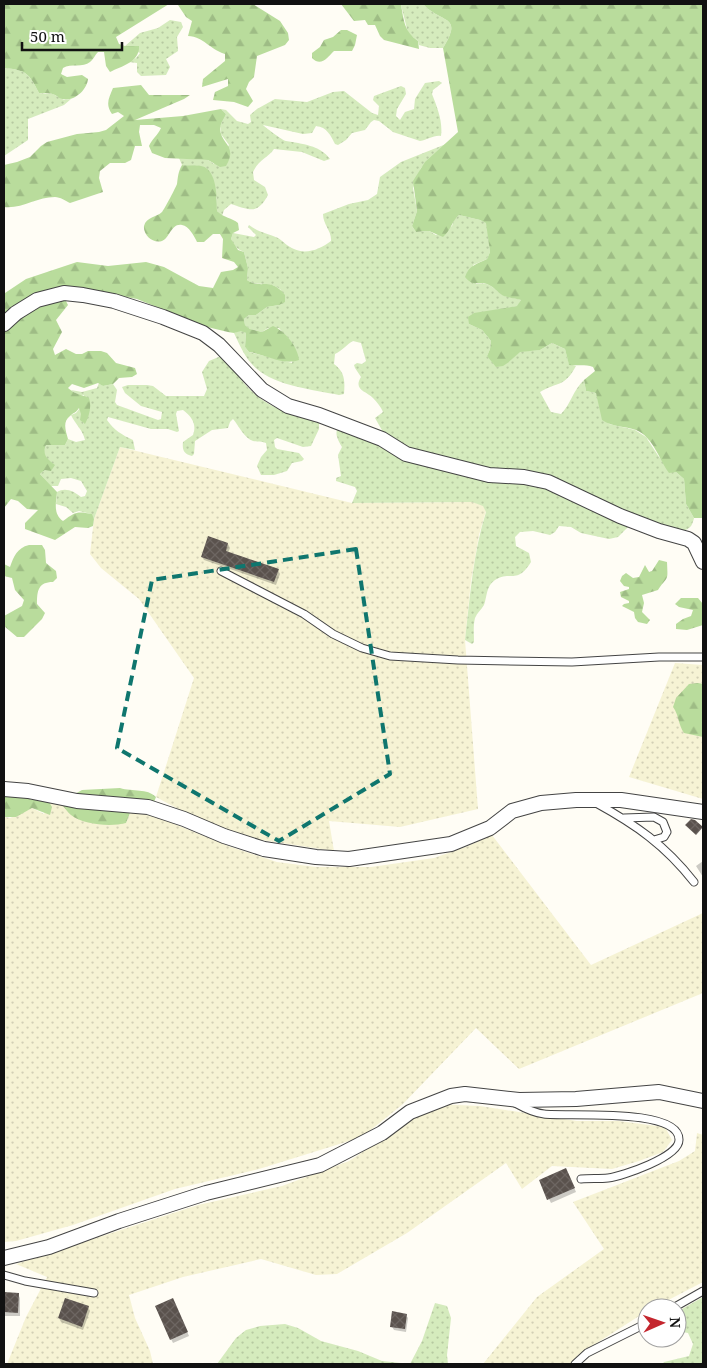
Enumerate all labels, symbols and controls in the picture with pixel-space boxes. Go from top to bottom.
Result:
scale bar [22,20,122,52]
text: 50 m [30,26,65,46]
north arrow [637,1298,687,1348]
text: N [666,1317,685,1328]

